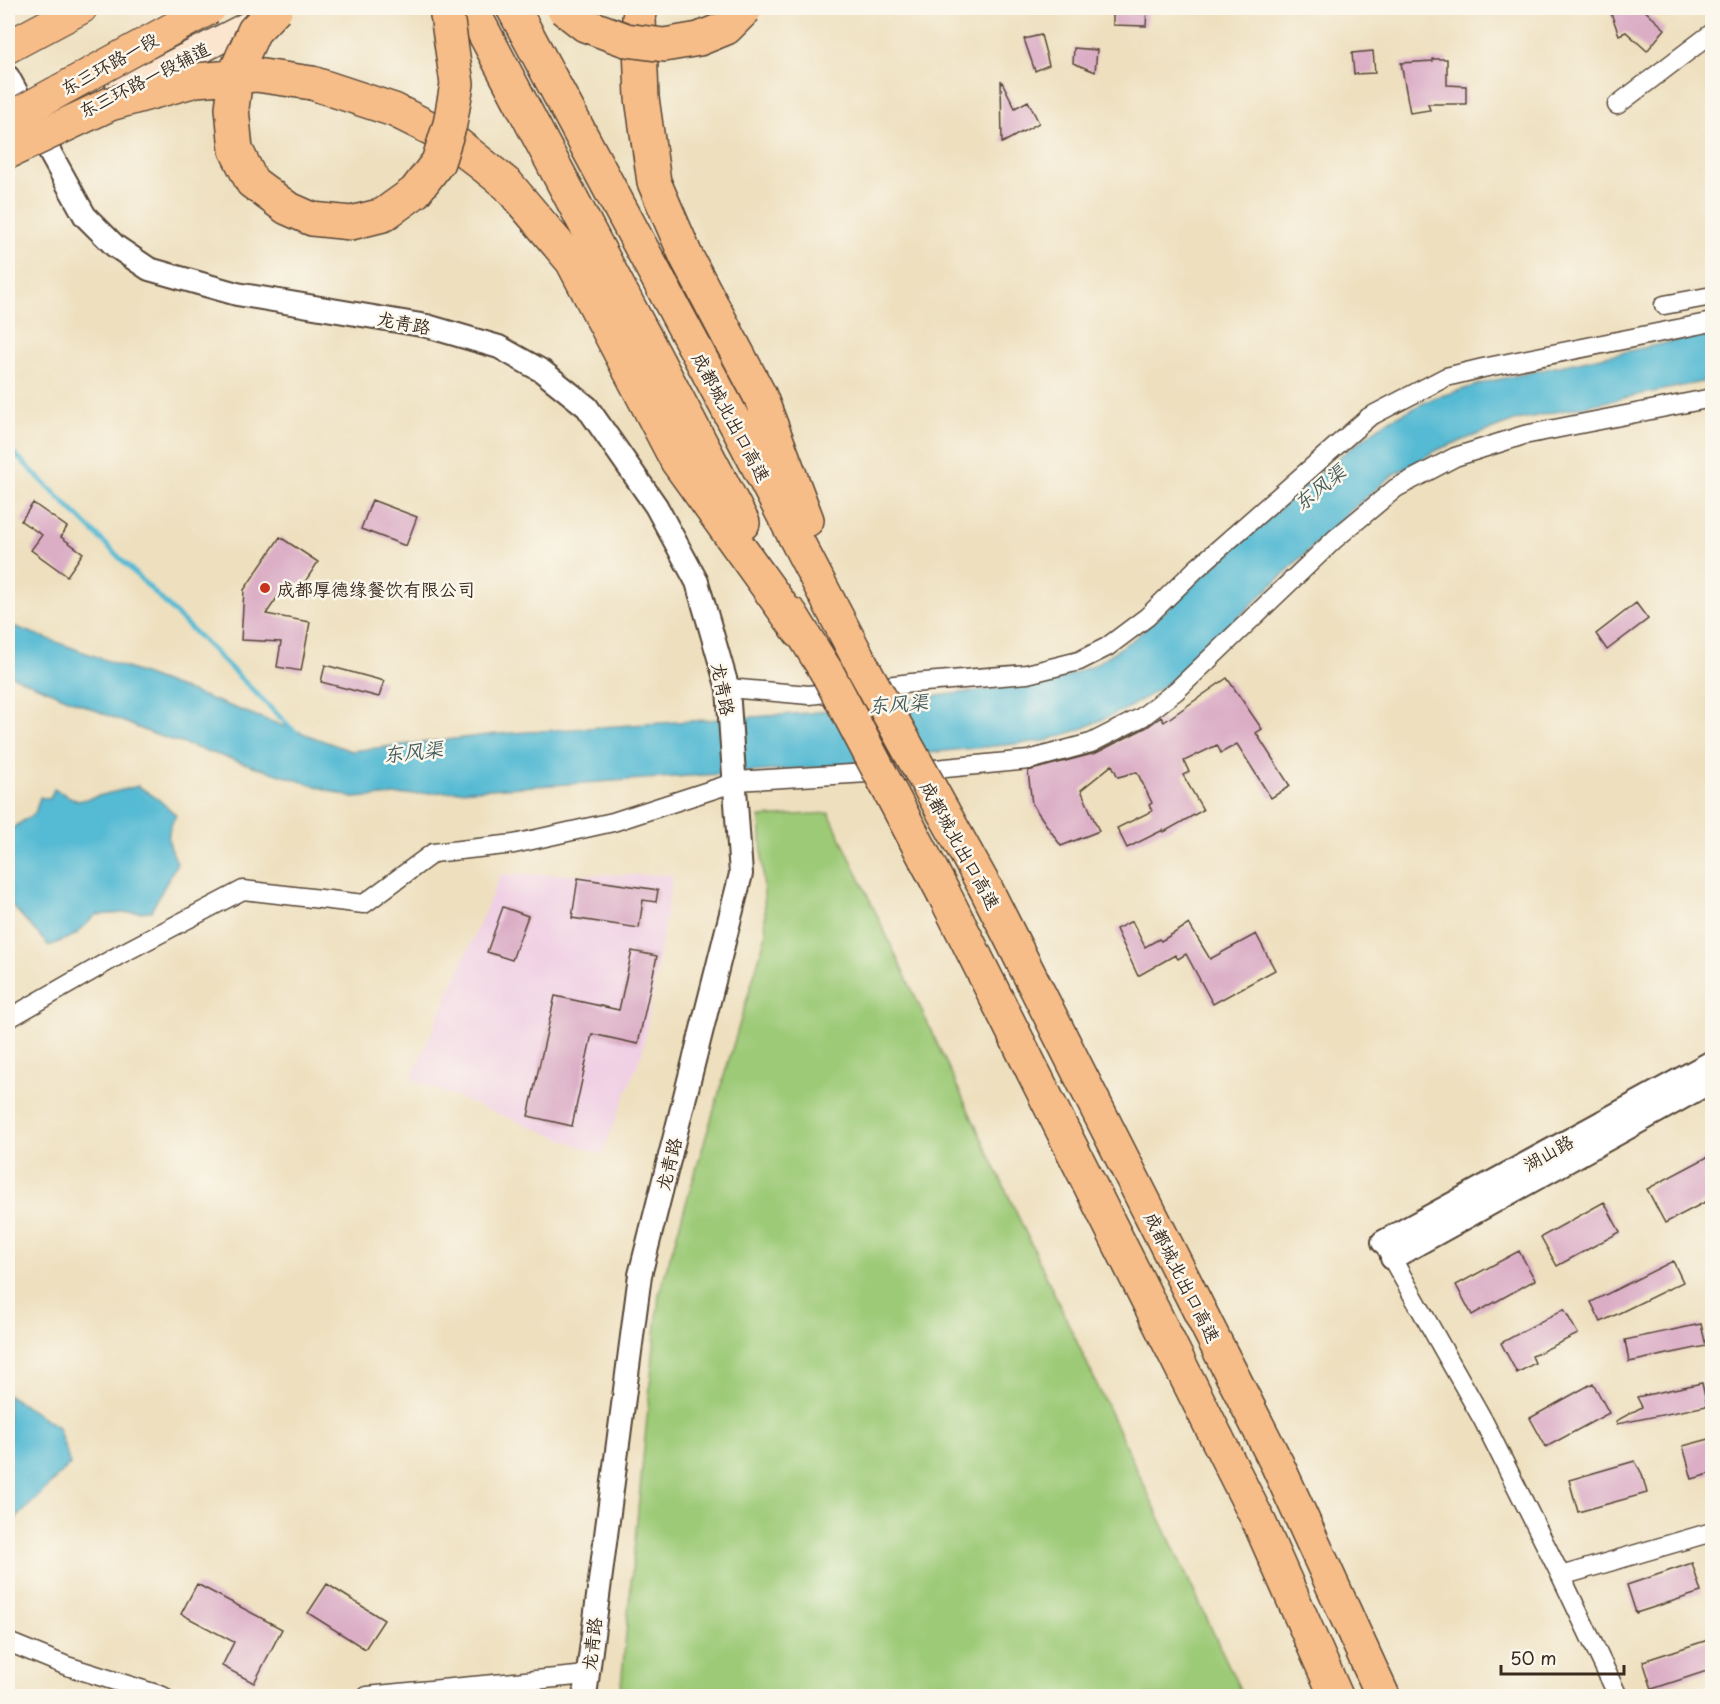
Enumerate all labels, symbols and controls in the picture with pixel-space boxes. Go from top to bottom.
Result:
street label: 东三环路一段 [55,25,163,101]
street label: 东三环路一段辅道 [74,34,214,124]
street label: 龙青路 [375,304,433,340]
street label: 成都城北出口高速 [686,347,778,487]
water label: 东风渠 [1286,455,1353,518]
place label: 成都厚德缘餐饮有限公司 [277,575,475,602]
marker: 成都厚德缘餐饮有限公司 [258,581,272,595]
street label: 龙青路 [706,660,742,718]
water label: 东风渠 [867,686,931,720]
water label: 东风渠 [382,733,446,769]
street label: 成都城北出口高速 [914,775,1008,915]
street label: 湖山路 [1518,1127,1578,1177]
street label: 龙青路 [648,1135,688,1193]
street label: 成都城北出口高速 [1138,1207,1228,1347]
street label: 龙青路 [574,1616,608,1672]
scale bar [1501,1638,1624,1676]
text: 50 m [1510,1644,1557,1671]

